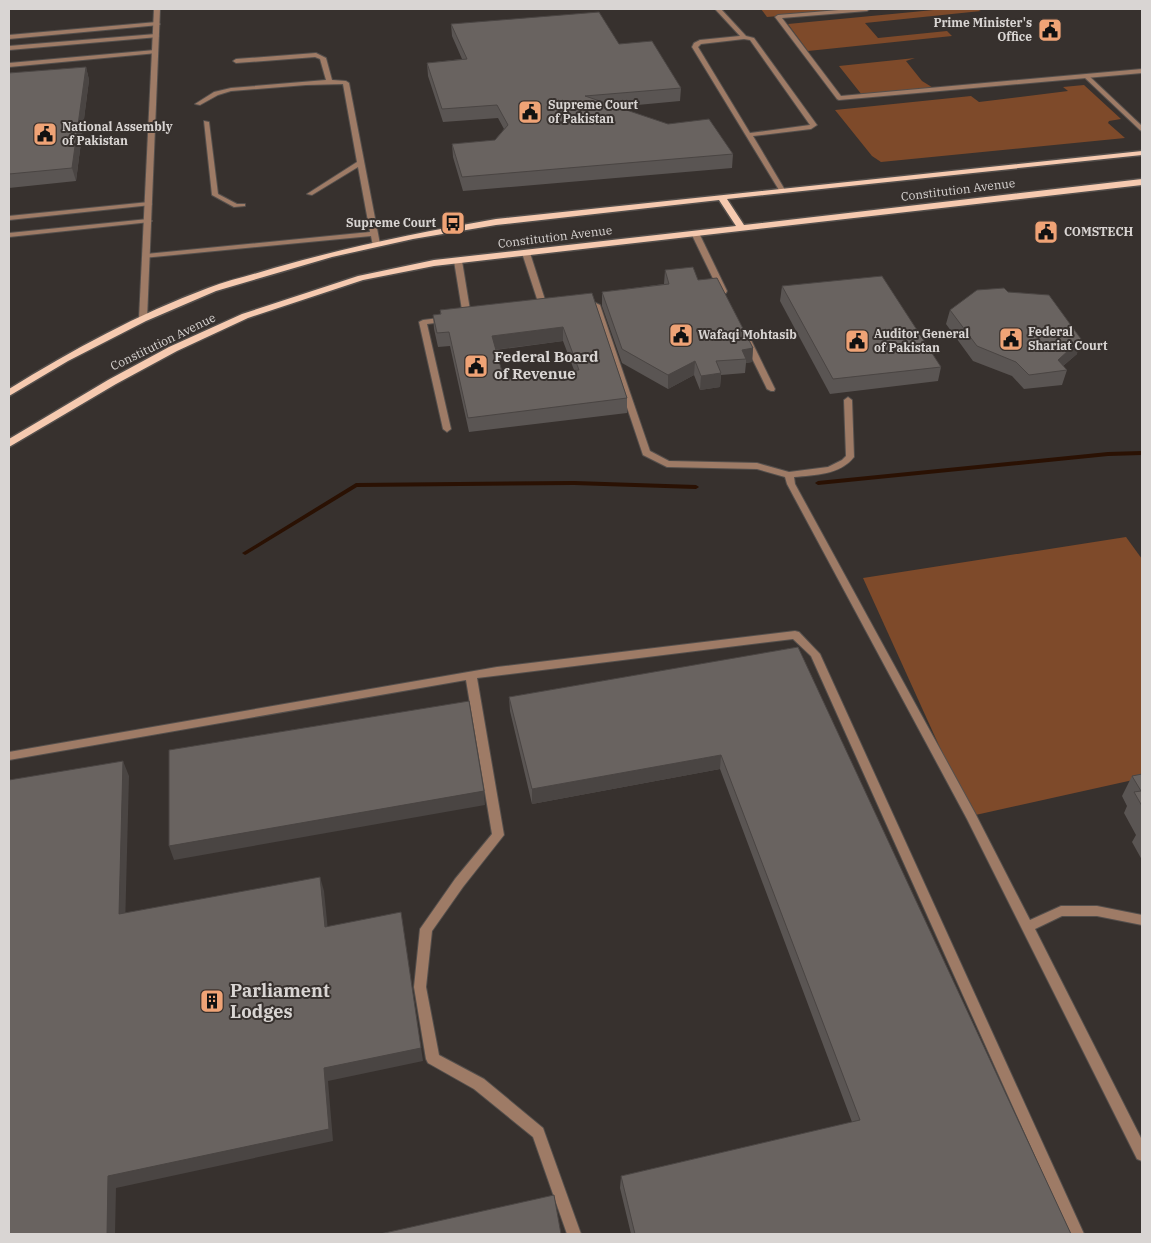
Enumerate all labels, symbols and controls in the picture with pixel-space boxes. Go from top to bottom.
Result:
place label: Prime Minister's Office [933,15,1032,44]
public building icon: Prime Minister's Office [1037,17,1063,43]
place label: Supreme Court of Pakistan [548,97,639,126]
public building icon: Supreme Court of Pakistan [517,99,543,125]
place label: National Assembly of Pakistan [62,119,173,148]
public building icon: National Assembly of Pakistan [32,121,58,147]
street label: Constitution Avenue [900,175,1016,204]
bus stop icon: Supreme Court [440,210,466,236]
place label: Supreme Court [346,215,437,230]
public building icon: COMSTECH [1033,219,1059,245]
street label: Constitution Avenue [497,222,613,251]
place label: COMSTECH [1064,224,1133,239]
street label: Constitution Avenue [108,310,218,373]
public building icon: Wafaqi Mohtasib [668,322,694,348]
place label: Federal Shariat Court [1028,324,1108,353]
place label: Auditor General of Pakistan [874,326,969,355]
public building icon: Federal Shariat Court [998,326,1024,352]
place label: Wafaqi Mohtasib [698,327,797,342]
public building icon: Auditor General of Pakistan [844,328,870,354]
place label: Federal Board of Revenue [494,347,599,383]
public building icon: Federal Board of Revenue [463,353,489,379]
place label: Parliament Lodges [230,979,330,1023]
building icon: Parliament Lodges [199,988,225,1014]

